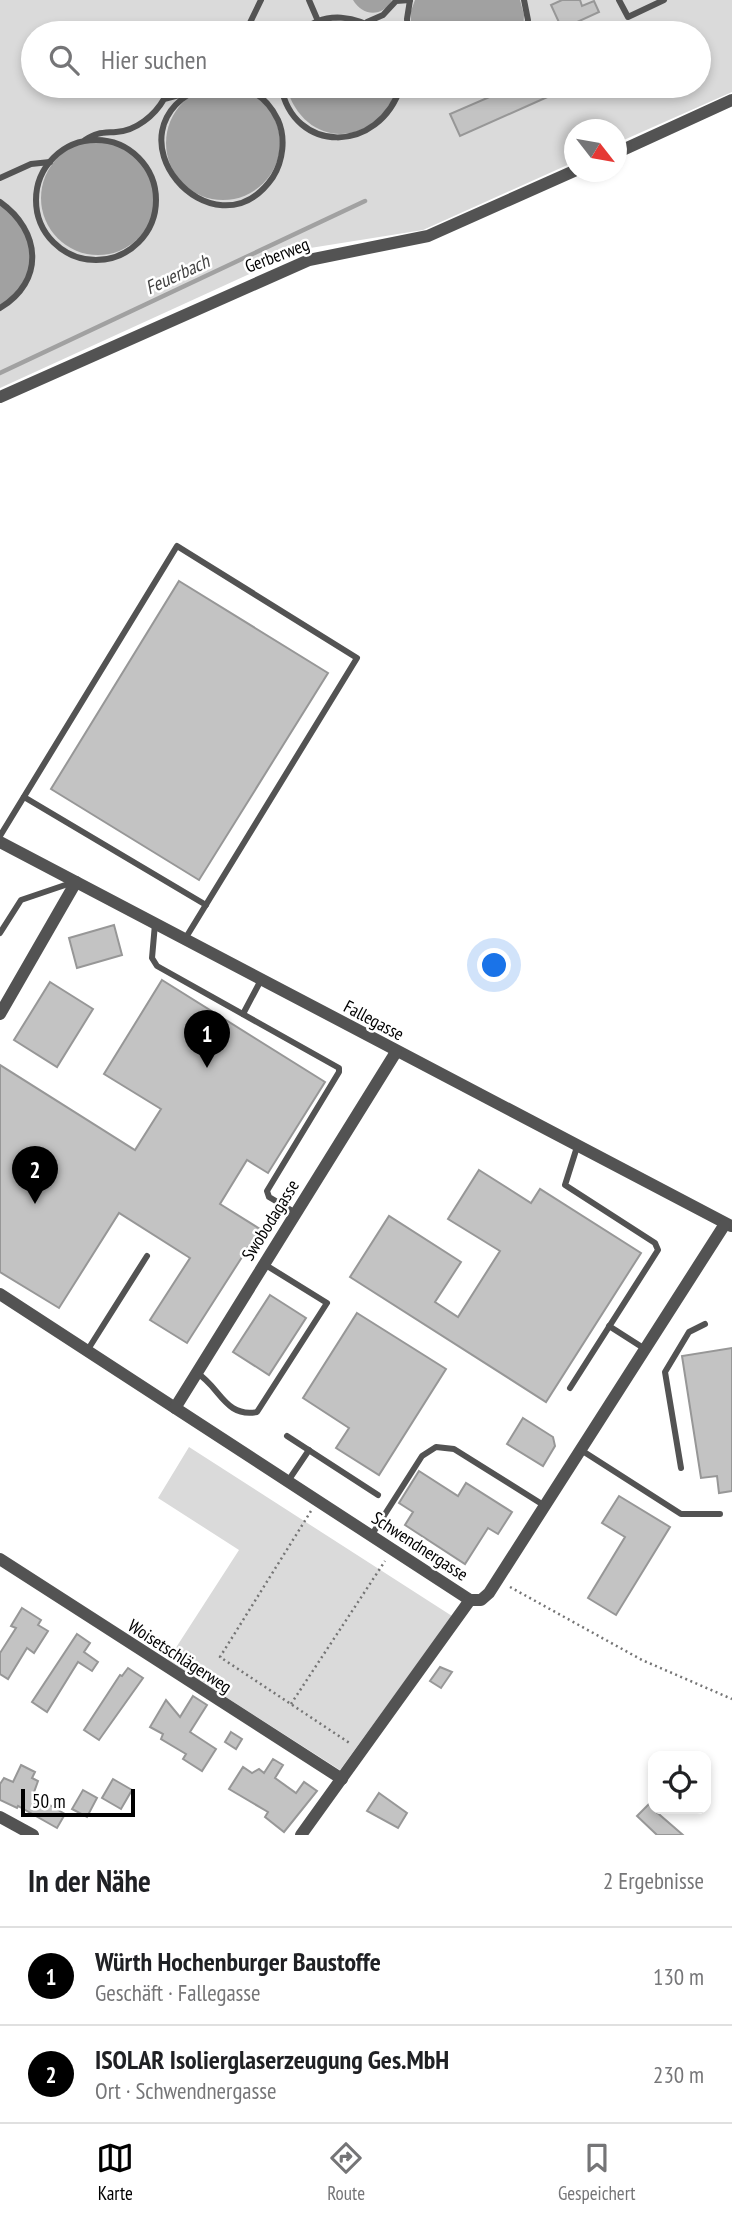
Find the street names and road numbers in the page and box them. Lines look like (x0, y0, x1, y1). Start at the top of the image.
street label: Gerberweg (242, 232, 312, 278)
street label: Fallegasse (340, 995, 408, 1045)
street label: Swobodagasse (236, 1175, 304, 1265)
street label: Schwendnergasse (367, 1506, 473, 1586)
street label: Woisetschlägerweg (124, 1614, 236, 1698)

